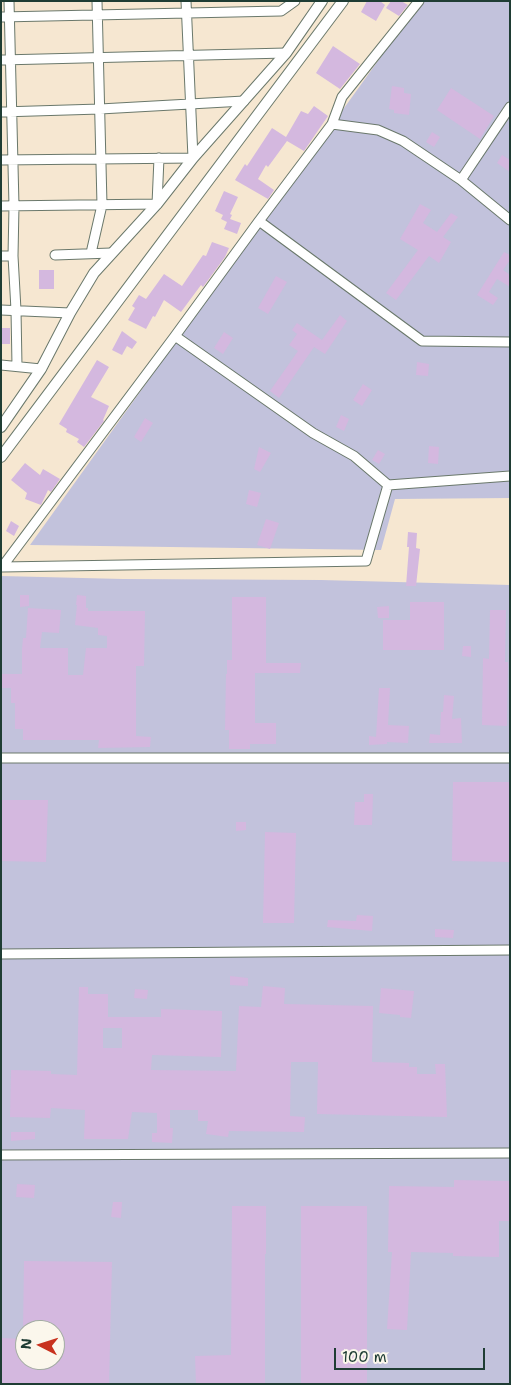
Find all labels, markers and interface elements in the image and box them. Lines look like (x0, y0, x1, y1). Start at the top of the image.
north arrow (15, 1320, 65, 1370)
text: N (17, 1337, 36, 1350)
scale bar (336, 1338, 487, 1370)
text: 100 m (342, 1347, 387, 1367)

